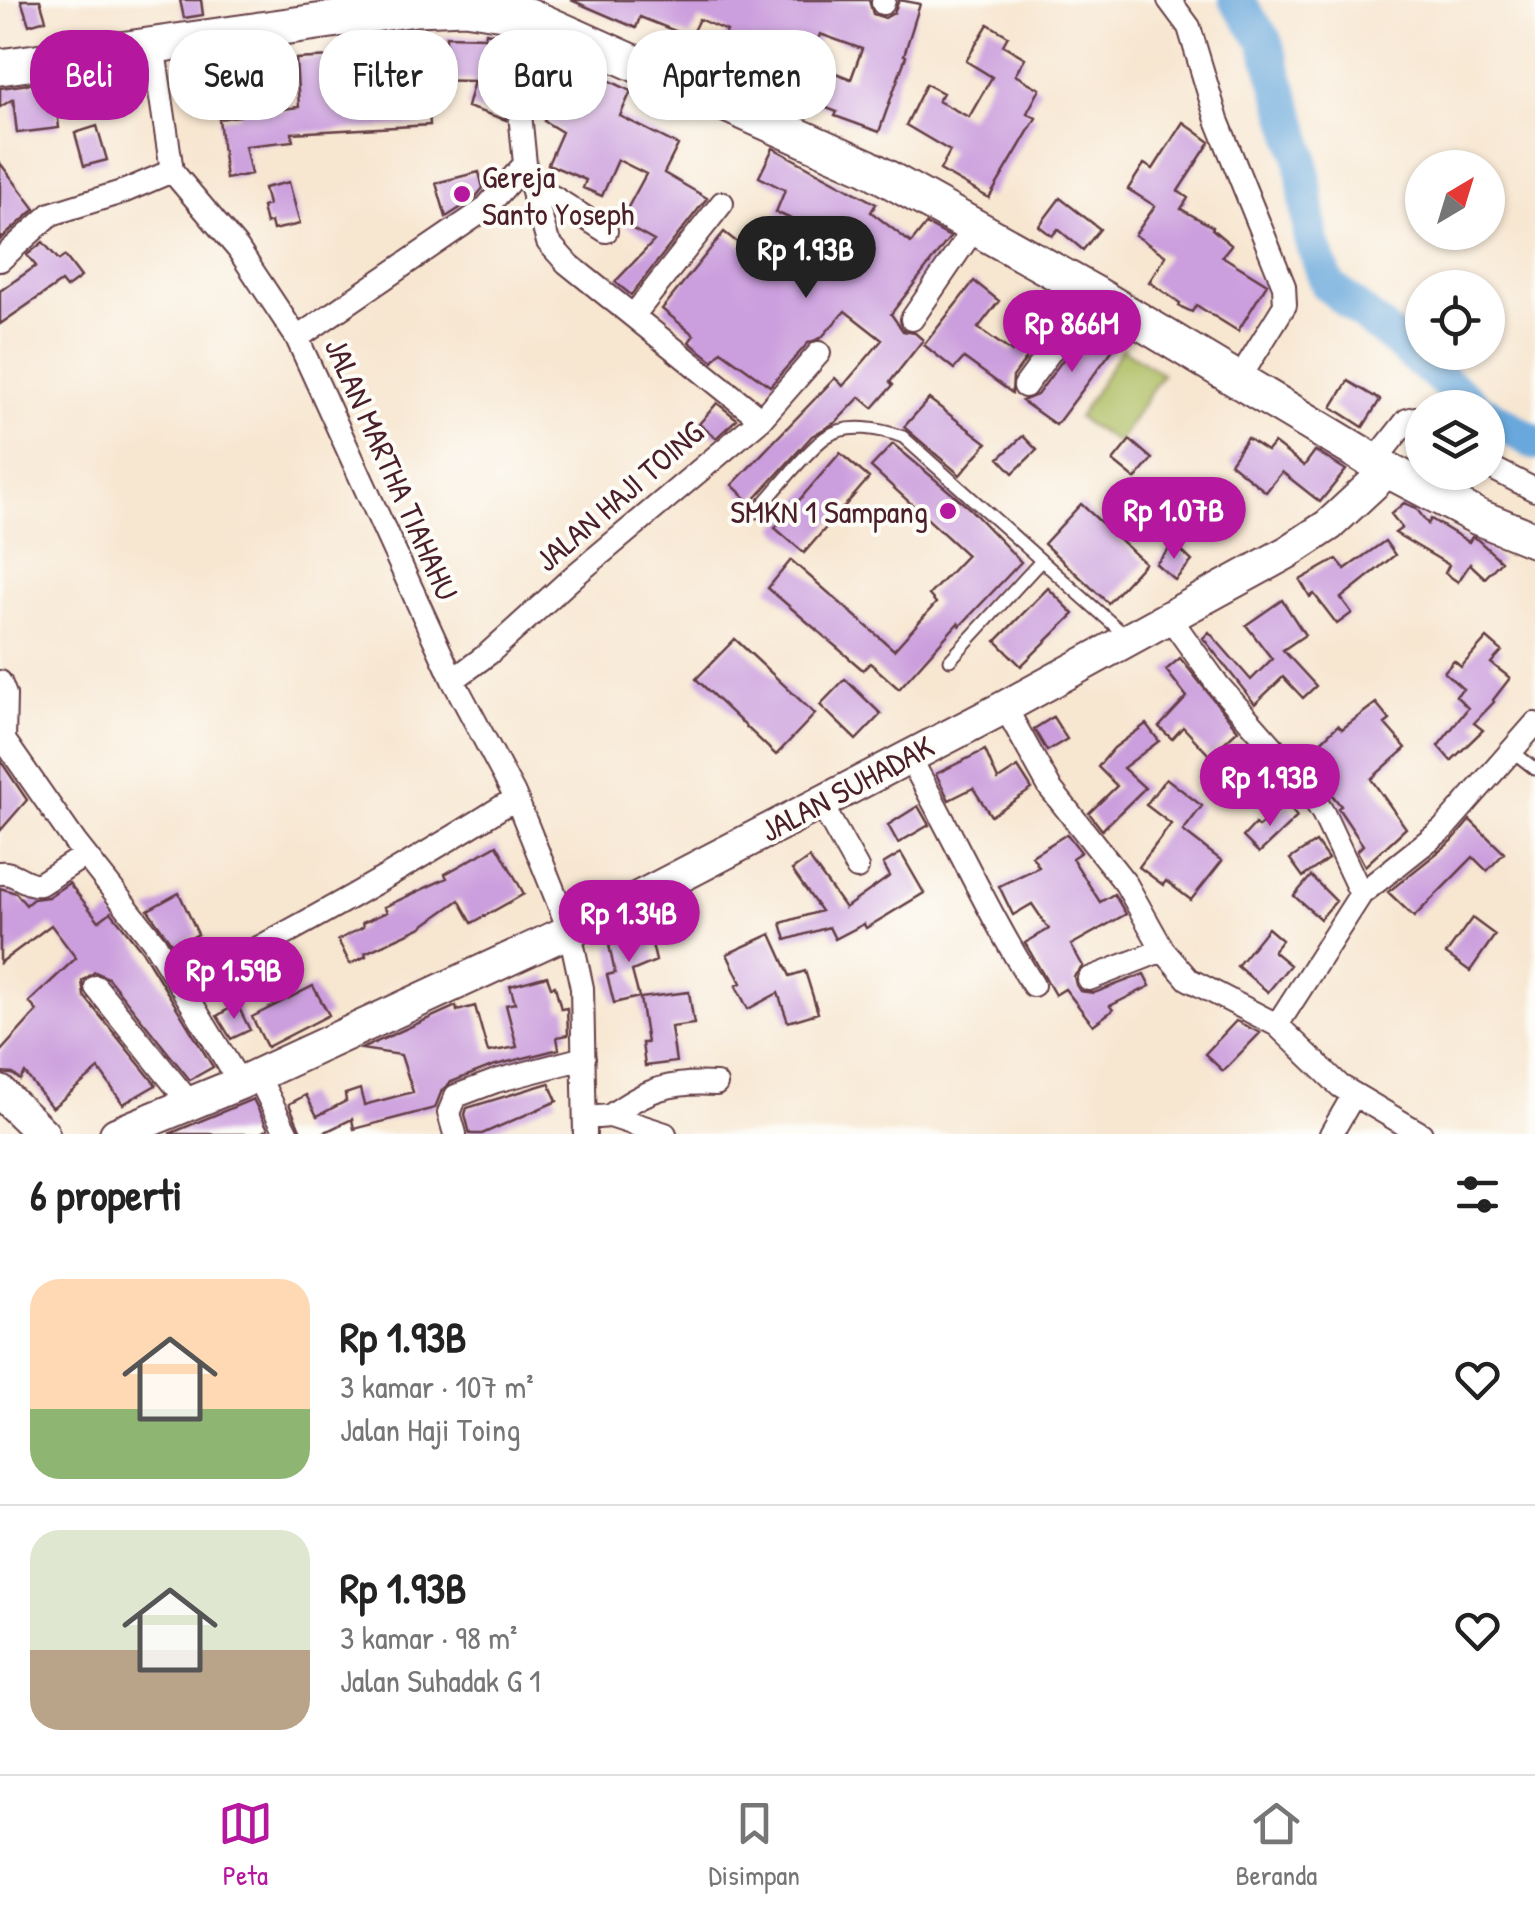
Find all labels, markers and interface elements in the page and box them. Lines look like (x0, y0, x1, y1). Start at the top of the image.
chip: Beli (30, 30, 149, 120)
chip: Sewa (169, 30, 299, 120)
chip: Filter (319, 30, 458, 120)
chip: Baru (478, 30, 607, 120)
chip: Apartemen (627, 30, 836, 120)
north arrow (1405, 150, 1505, 250)
map controls (1405, 150, 1505, 490)
place label: Gereja Santo Yoseph (482, 155, 634, 235)
marker: Gereja Santo Yoseph (451, 183, 473, 205)
pin: Rp 1.93B (703, 216, 909, 301)
text: Rp 1.93B (758, 227, 854, 270)
button: locate (1405, 270, 1505, 370)
pin: Rp 866M (980, 290, 1164, 375)
text: Rp 866M (1025, 301, 1119, 344)
street label: JALAN MARTHA TIAHAHU (315, 331, 469, 607)
button: layers (1405, 390, 1505, 490)
street label: JALAN HAJI TOING (526, 411, 713, 581)
pin: Rp 1.07B (1071, 477, 1277, 562)
text: Rp 1.07B (1124, 488, 1224, 531)
place label: SMKN 1 Sampang (730, 490, 928, 533)
marker: SMKN 1 Sampang (937, 500, 959, 522)
street label: JALAN SUHADAK (753, 724, 941, 852)
pin: Rp 1.93B (1167, 744, 1373, 829)
text: Rp 1.93B (1222, 755, 1318, 798)
pin: Rp 1.34B (526, 880, 732, 965)
text: Rp 1.34B (581, 891, 677, 934)
pin: Rp 1.59B (131, 937, 337, 1022)
text: Rp 1.59B (186, 948, 282, 991)
text: 6 properti (30, 1166, 182, 1223)
icon: filters (1450, 1167, 1505, 1222)
text: Rp 1.93B (340, 1308, 466, 1365)
icon: home (110, 1319, 230, 1439)
icon: heart (1450, 1352, 1505, 1407)
text: 3 kamar · 107 m² (340, 1365, 534, 1408)
text: Jalan Haji Toing (340, 1408, 521, 1451)
text: Rp 1.93B (340, 1559, 466, 1616)
icon: home (110, 1570, 230, 1690)
icon: heart (1450, 1603, 1505, 1658)
text: 3 kamar · 98 m² (340, 1616, 517, 1659)
text: Jalan Suhadak G 1 (340, 1659, 541, 1702)
tab: Peta (218, 1796, 273, 1894)
tab: Disimpan (709, 1796, 800, 1894)
tab: Beranda (1236, 1796, 1317, 1894)

